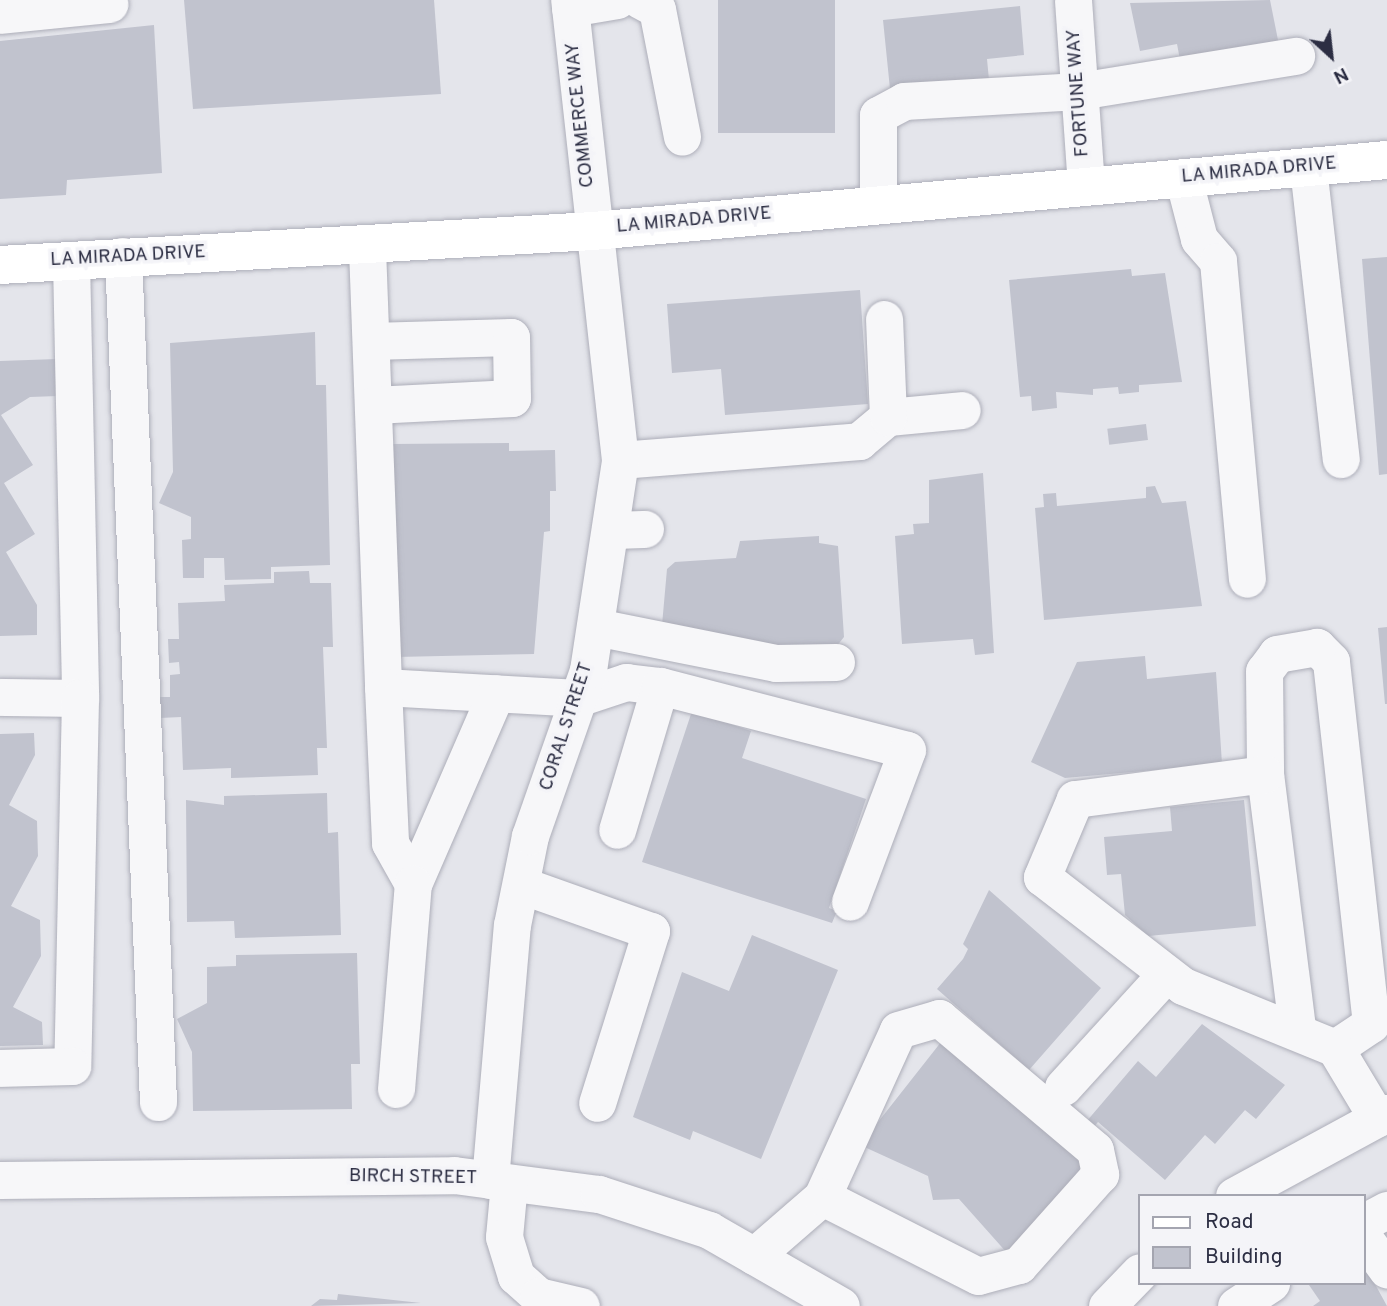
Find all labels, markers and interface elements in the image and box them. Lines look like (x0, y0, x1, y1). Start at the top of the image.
north arrow (1296, 21, 1366, 91)
street label: FORTUNE WAY (1063, 28, 1095, 158)
street label: COMMERCE WAY (562, 41, 600, 189)
text: N (1329, 61, 1352, 89)
street label: LA MIRADA DRIVE (1180, 153, 1338, 189)
street label: LA MIRADA DRIVE (615, 203, 773, 239)
street label: LA MIRADA DRIVE (49, 242, 207, 272)
street label: CORAL STREET (535, 660, 599, 794)
street label: BIRCH STREET (349, 1165, 477, 1191)
legend (1138, 1194, 1366, 1285)
text: Road (1205, 1209, 1254, 1236)
text: Building (1205, 1244, 1283, 1271)

